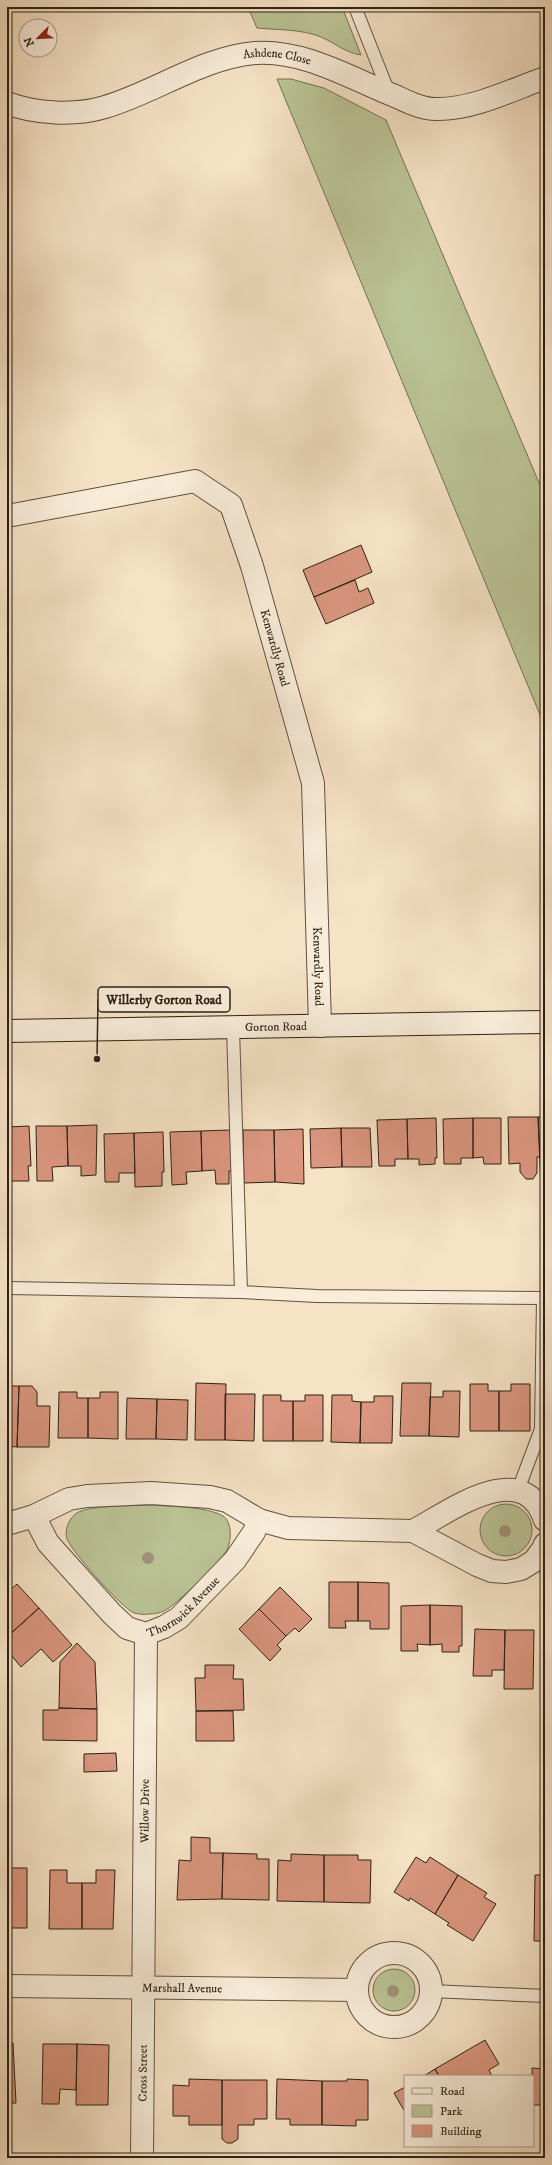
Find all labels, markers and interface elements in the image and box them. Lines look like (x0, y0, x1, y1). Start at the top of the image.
north arrow (18, 18, 58, 58)
text: N (22, 35, 38, 49)
street label: Ashdene Close (242, 46, 313, 69)
street label: Kenwardly Road (257, 608, 292, 688)
street label: Kenwardly Road (309, 927, 326, 1006)
callout: Willerby Gorton Road (98, 987, 230, 1012)
text: Willerby Gorton Road (105, 992, 222, 1009)
street label: Gorton Road (245, 1019, 307, 1035)
street label: Thornwick Avenue (144, 1573, 223, 1641)
street label: Willow Drive (137, 1779, 153, 1844)
street label: Marshall Avenue (142, 1981, 222, 1996)
street label: Cross Street (135, 2044, 151, 2102)
legend (404, 2075, 534, 2147)
text: Road (440, 2084, 465, 2099)
text: Park (440, 2104, 462, 2119)
text: Building (440, 2124, 481, 2139)

